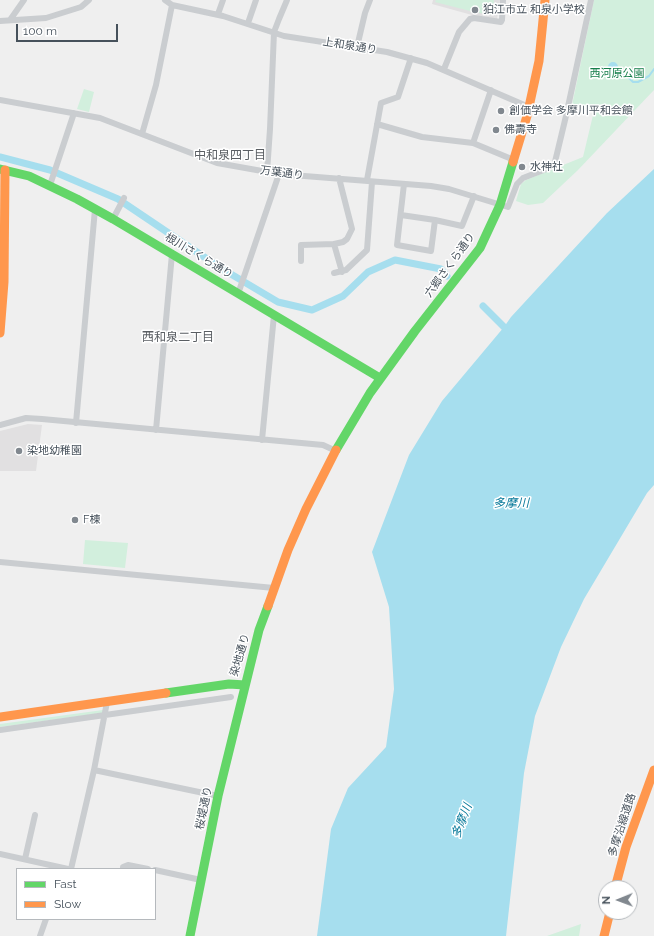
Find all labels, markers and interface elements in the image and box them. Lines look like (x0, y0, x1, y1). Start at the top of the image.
place label: 狛江市立 和泉小学校 (483, 3, 585, 17)
marker: 狛江市立 和泉小学校 (470, 5, 480, 15)
scale bar (18, 16, 120, 42)
text: 100 m (23, 24, 57, 38)
street label: 上和泉通り (322, 35, 378, 57)
park label: 西河原公園 (590, 67, 644, 81)
place label: 創価学会 多摩川平和会館 (509, 104, 633, 118)
marker: 創価学会 多摩川平和会館 (496, 106, 506, 116)
place label: 佛壽寺 (504, 123, 537, 137)
marker: 佛壽寺 (491, 125, 501, 135)
district label: 中和泉四丁目 (194, 148, 266, 162)
place label: 水神社 (530, 160, 563, 174)
marker: 水神社 (517, 162, 527, 172)
street label: 万葉通り (259, 164, 305, 182)
street label: 六郷さくら通り (422, 230, 478, 300)
street label: 根川さくら通り (163, 231, 235, 281)
district label: 西和泉二丁目 (142, 330, 214, 344)
place label: 染地幼稚園 (27, 444, 82, 458)
marker: 染地幼稚園 (14, 446, 24, 456)
water label: 多摩川 (493, 496, 529, 510)
place label: F棟 (83, 513, 100, 527)
marker: F棟 (70, 515, 80, 525)
street label: 染地通り (228, 632, 252, 678)
street label: 桜堤通り (193, 785, 215, 831)
street label: 多摩沿線道路 (606, 792, 638, 858)
water label: 多摩川 (449, 802, 475, 840)
legend (16, 868, 156, 920)
text: Fast (54, 877, 77, 891)
north arrow (598, 880, 638, 920)
text: N (600, 896, 613, 905)
text: Slow (54, 897, 81, 911)

